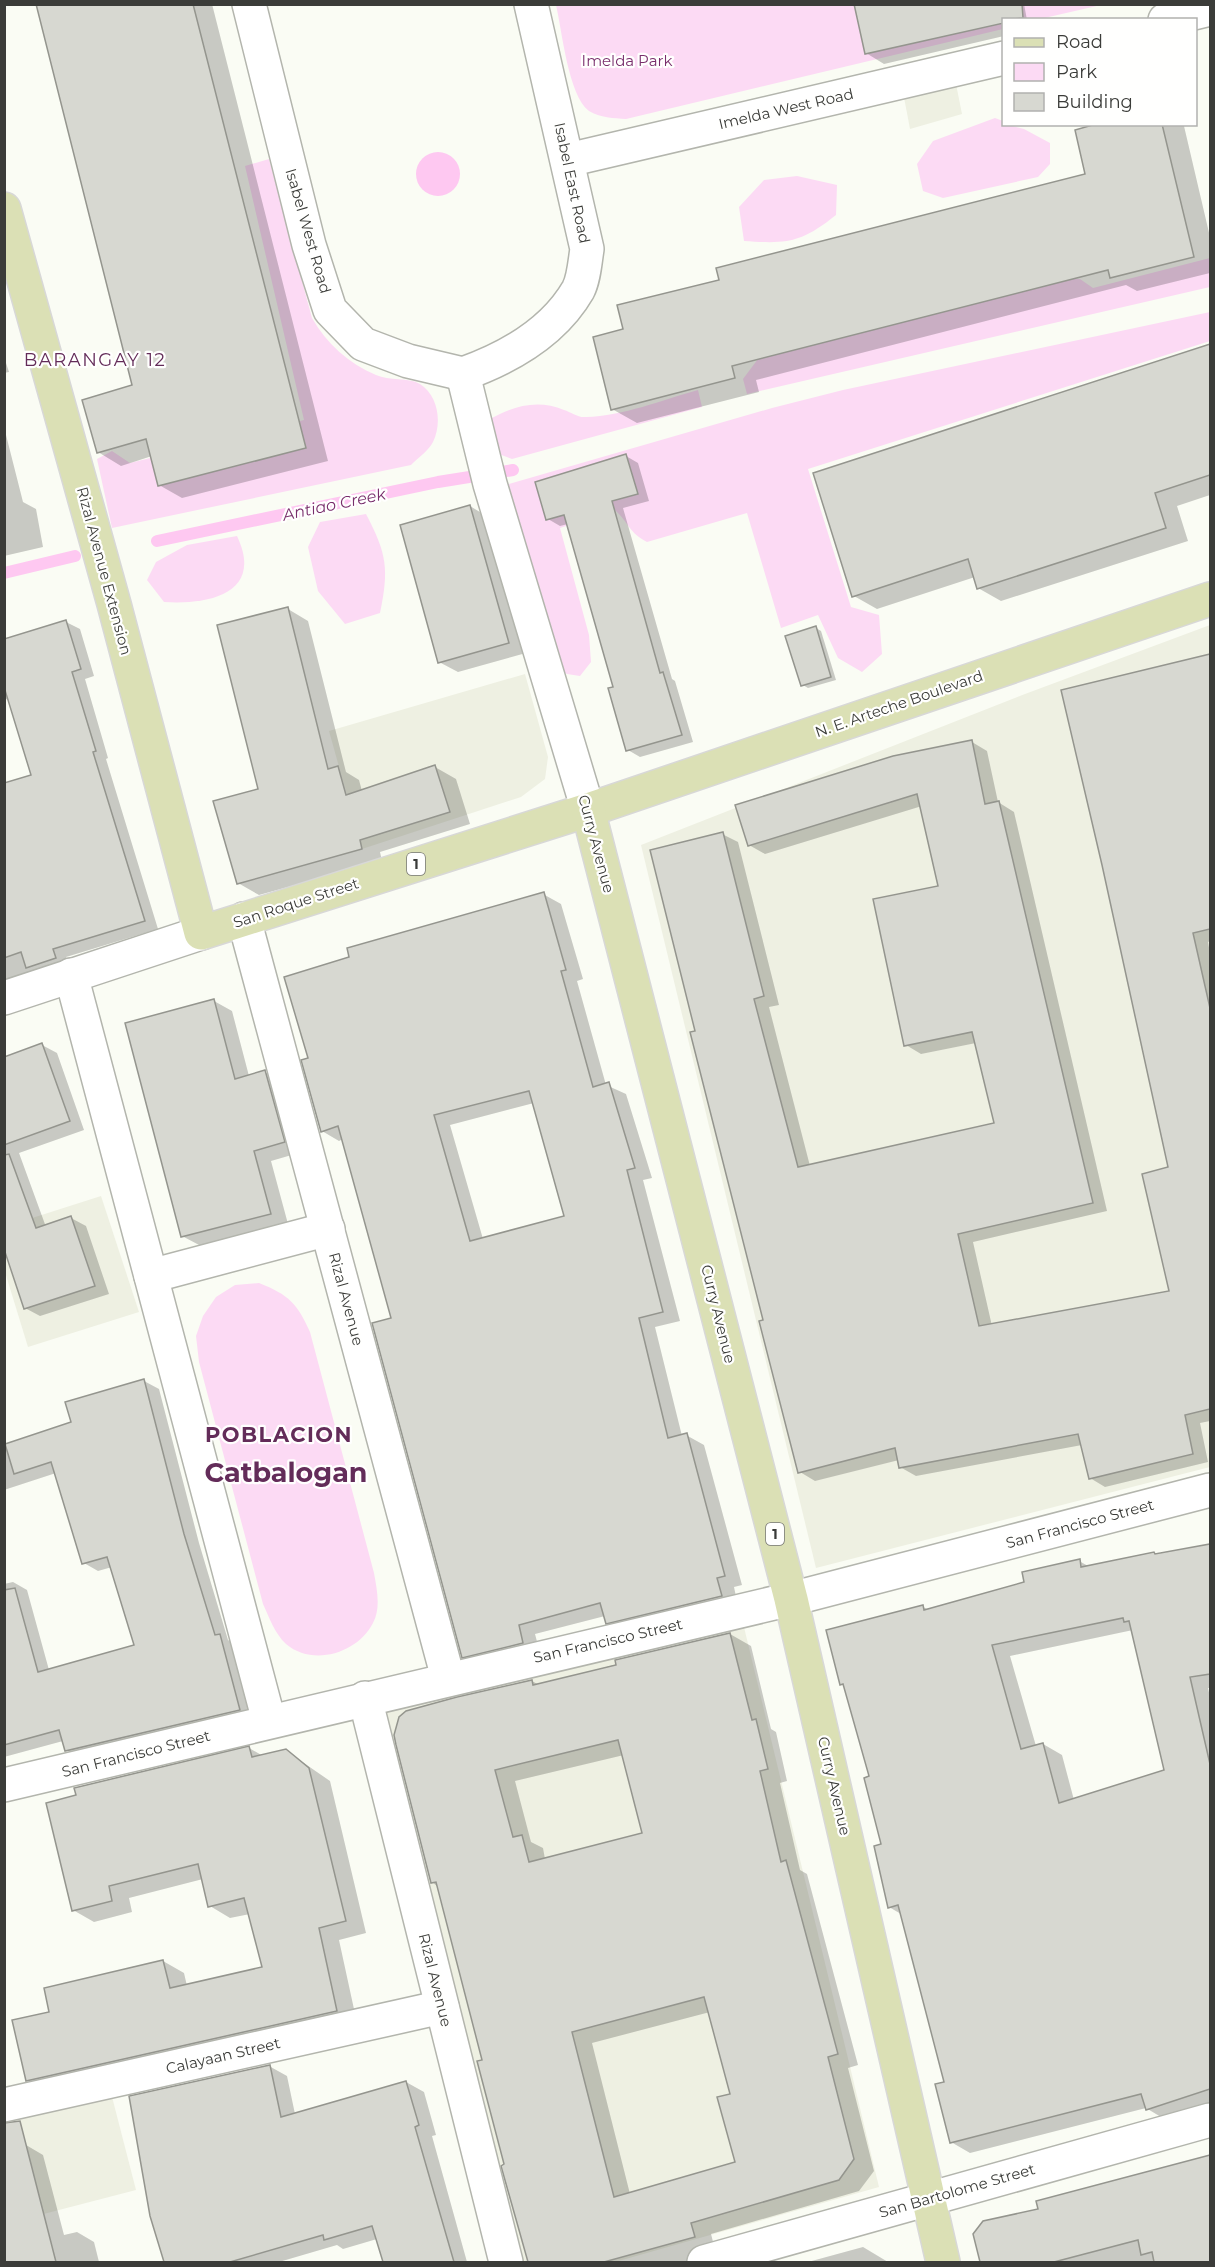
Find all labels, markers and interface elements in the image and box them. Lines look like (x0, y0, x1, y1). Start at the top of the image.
legend (1002, 18, 1197, 126)
text: Road (1056, 31, 1103, 53)
park label: Imelda Park (582, 51, 672, 70)
text: Park (1056, 61, 1097, 83)
street label: Imelda West Road (717, 84, 855, 133)
text: Building (1056, 91, 1133, 113)
street label: Isabel East Road (550, 121, 595, 245)
street label: Isabel West Road (282, 166, 335, 296)
district label: BARANGAY 12 (24, 349, 166, 371)
water label: Antiao Creek (280, 484, 389, 525)
street label: Rizal Avenue Extension (73, 485, 136, 657)
street label: N. E. Arteche Boulevard (812, 666, 985, 741)
street label: Curry Avenue (574, 793, 619, 895)
road number: 1 (407, 853, 425, 875)
street label: San Roque Street (231, 873, 361, 932)
street label: Rizal Avenue (325, 1250, 368, 1348)
street label: Curry Avenue (697, 1263, 740, 1365)
district label: POBLACION (205, 1422, 353, 1447)
district label: Catbalogan (205, 1456, 367, 1489)
street label: San Francisco Street (1004, 1495, 1156, 1552)
road number: 1 (766, 1523, 784, 1545)
street label: San Francisco Street (531, 1614, 684, 1667)
street label: San Francisco Street (60, 1726, 212, 1781)
street label: Curry Avenue (814, 1735, 855, 1837)
street label: Rizal Avenue (415, 1931, 456, 2029)
street label: Calayaan Street (164, 2033, 282, 2078)
street label: San Bartolome Street (877, 2159, 1037, 2222)

